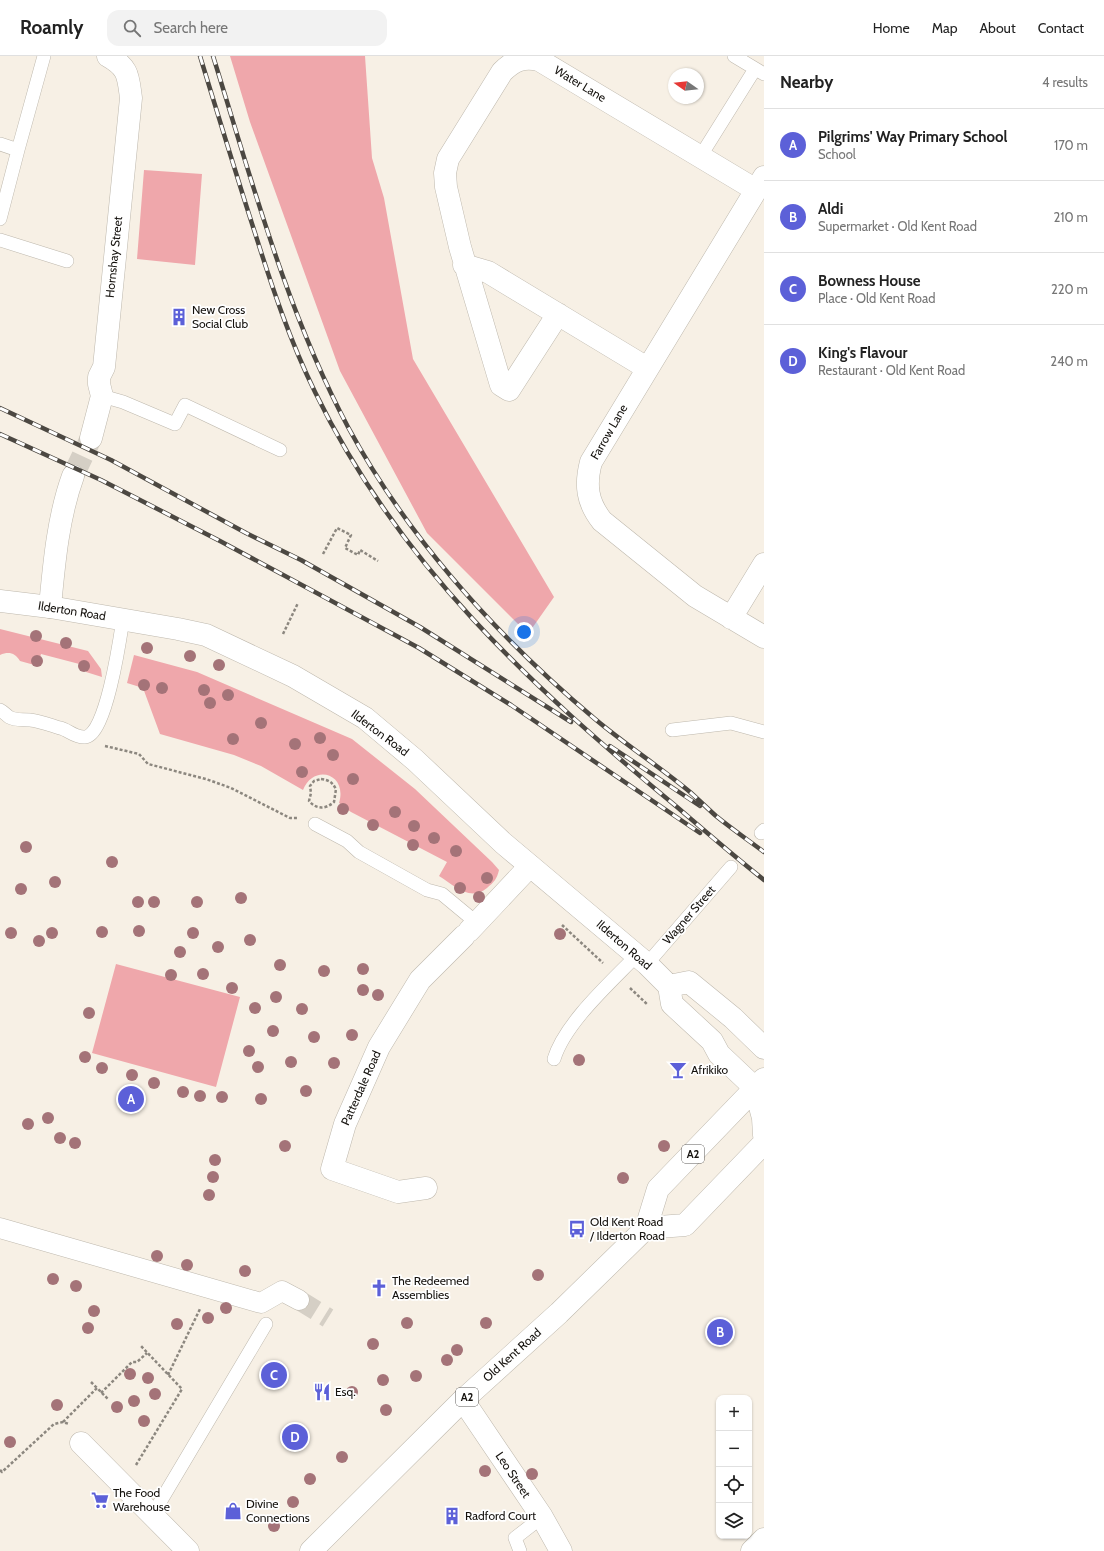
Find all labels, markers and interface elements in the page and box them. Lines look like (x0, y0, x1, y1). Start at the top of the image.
search box (107, 10, 387, 46)
text: Roamly (20, 16, 83, 39)
icon: search (121, 17, 143, 39)
text: Search here (153, 19, 228, 37)
text: Home (873, 19, 910, 37)
text: Map (932, 19, 957, 37)
text: About (979, 19, 1016, 37)
text: Contact (1038, 19, 1084, 37)
street label: Water Lane (552, 62, 609, 105)
north arrow (668, 68, 704, 104)
text: Nearby (780, 72, 833, 92)
text: 4 results (1042, 74, 1088, 90)
text: Pilgrims' Way Primary School (818, 128, 1008, 146)
text: A (789, 137, 797, 153)
text: 170 m (1054, 137, 1088, 153)
text: School (818, 146, 856, 162)
text: Aldi (818, 200, 843, 218)
text: B (789, 209, 797, 225)
text: 210 m (1054, 209, 1088, 225)
street label: Hornshay Street (102, 215, 125, 299)
text: Supermarket · Old Kent Road (818, 218, 977, 234)
text: Bowness House (818, 272, 920, 290)
text: C (789, 281, 797, 297)
text: 220 m (1051, 281, 1088, 297)
text: Place · Old Kent Road (818, 290, 935, 306)
place label: New Cross Social Club (192, 302, 248, 331)
building icon: New Cross Social Club (169, 307, 189, 327)
text: King's Flavour (818, 344, 908, 362)
text: D (788, 353, 798, 369)
text: 240 m (1050, 353, 1088, 369)
text: Restaurant · Old Kent Road (818, 362, 965, 378)
street label: Farrow Lane (587, 401, 630, 462)
street label: Ilderton Road (37, 598, 107, 623)
your location (514, 622, 534, 642)
street label: Ilderton Road (348, 706, 412, 759)
street label: Wagner Street (659, 882, 718, 947)
street label: Ilderton Road (594, 917, 655, 973)
street label: Patterdale Road (337, 1048, 384, 1127)
bar icon: Afrikiko (668, 1060, 688, 1080)
place label: Afrikiko (691, 1062, 729, 1077)
pin: A (118, 1084, 144, 1114)
road number: A2 (682, 1145, 704, 1163)
place label: Old Kent Road / Ilderton Road (589, 1214, 665, 1243)
bus stop icon: Old Kent Road / Ilderton Road (567, 1219, 587, 1239)
place label: The Redeemed Assemblies (392, 1273, 469, 1302)
church icon: The Redeemed Assemblies (369, 1278, 389, 1298)
pin: B (707, 1317, 733, 1347)
street label: Old Kent Road (479, 1325, 544, 1385)
pin: C (261, 1360, 287, 1390)
restaurant icon: Esq. (312, 1382, 332, 1402)
place label: Esq. (335, 1384, 356, 1399)
road number: A2 (456, 1388, 478, 1406)
map controls (716, 1395, 752, 1539)
button: + (716, 1395, 752, 1431)
pin: D (282, 1422, 308, 1452)
button: − (716, 1431, 752, 1467)
street label: Leo Street (493, 1449, 534, 1501)
button: locate (716, 1467, 752, 1503)
place label: The Food Warehouse (113, 1485, 170, 1514)
supermarket icon: The Food Warehouse (90, 1490, 110, 1510)
place label: Divine Connections (246, 1496, 310, 1525)
shop icon: Divine Connections (223, 1501, 243, 1521)
button: layers (716, 1503, 752, 1539)
building icon: Radford Court (442, 1506, 462, 1526)
place label: Radford Court (465, 1508, 536, 1523)

